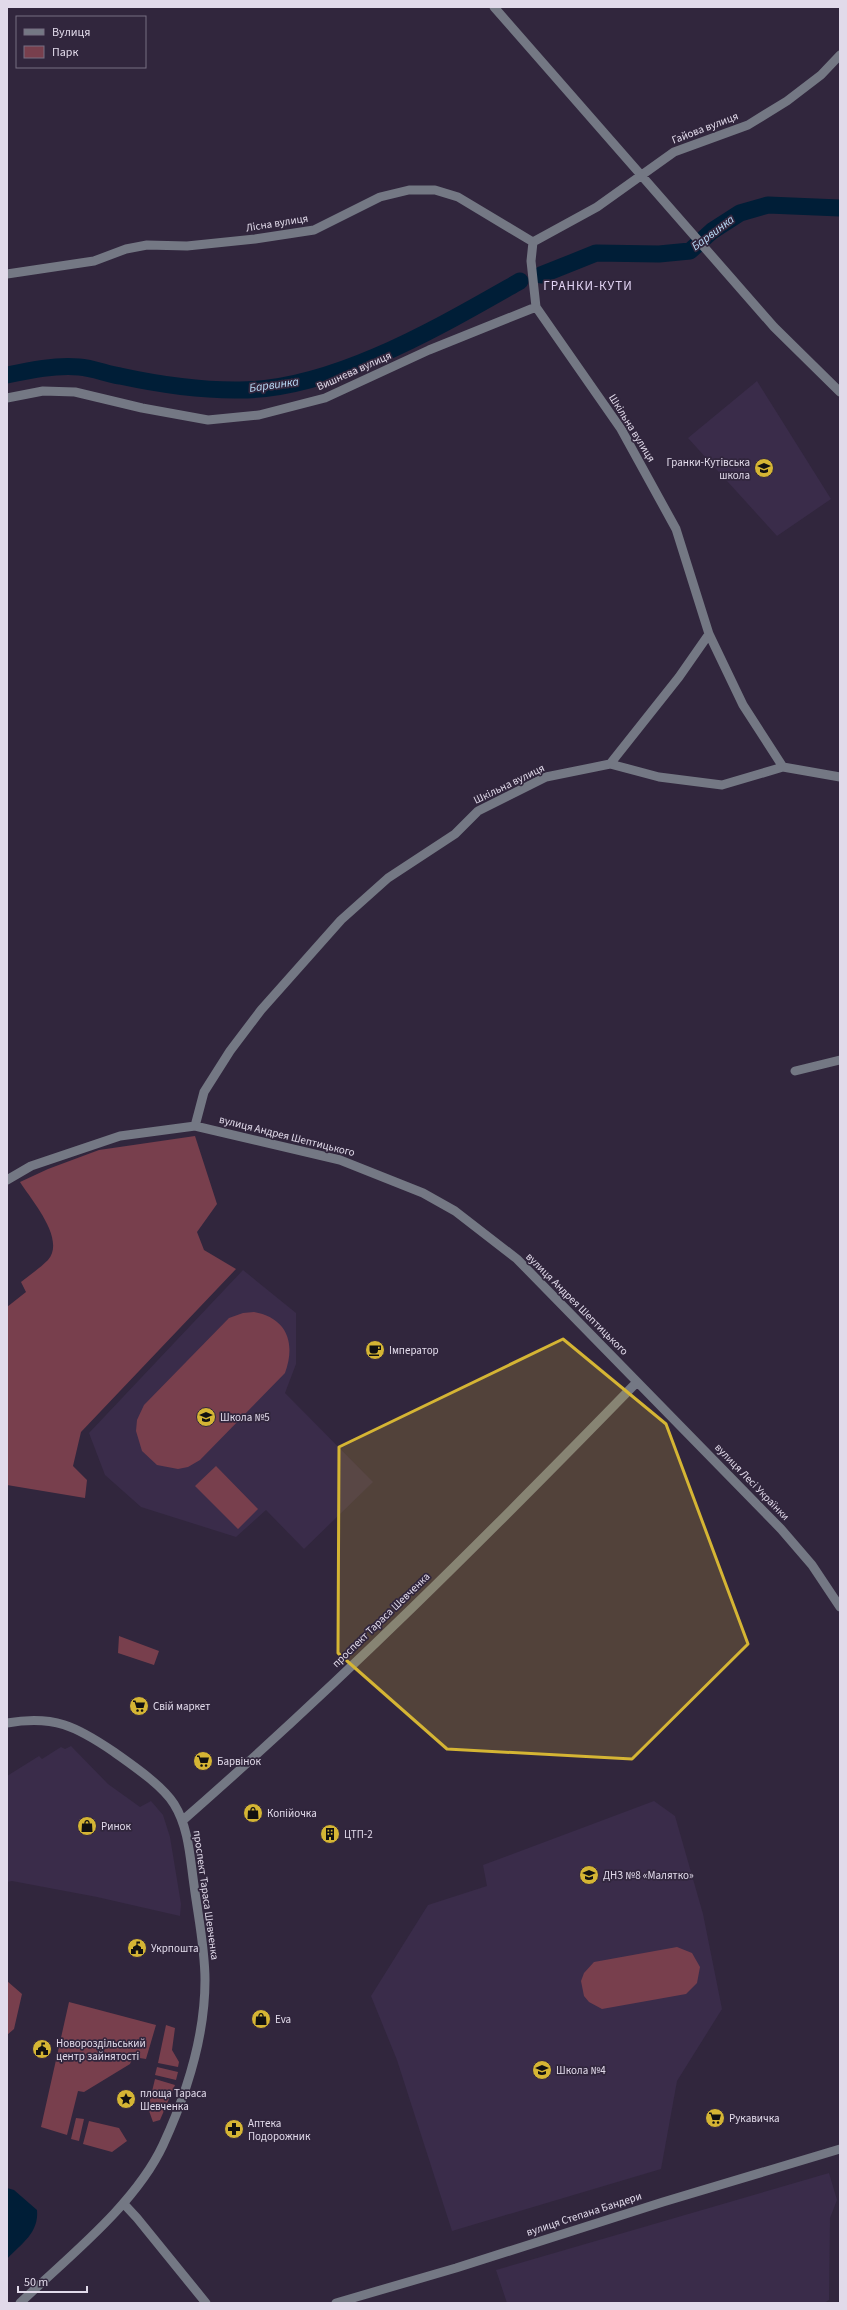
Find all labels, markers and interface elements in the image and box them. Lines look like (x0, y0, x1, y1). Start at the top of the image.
legend (16, 16, 146, 68)
text: Вулиця (52, 24, 90, 41)
text: Парк (52, 44, 78, 61)
street label: Гайова вулиця (670, 108, 740, 148)
street label: Лісна вулиця (245, 211, 309, 235)
water label: Барвинка (688, 211, 738, 255)
district label: ГРАНКИ-КУТИ (543, 277, 633, 295)
street label: Вишнева вулиця (314, 348, 394, 394)
water label: Барвинка (248, 373, 300, 397)
street label: Шкільна вулиця (605, 391, 659, 465)
place label: Гранки-Кутівська школа (666, 455, 750, 483)
school or university icon: Гранки-Кутівська школа (753, 457, 775, 479)
street label: Шкільна вулиця (471, 760, 547, 808)
street label: вулиця Андрея Шептицького (218, 1112, 356, 1160)
street label: вулиця Андрея Шептицького (522, 1249, 632, 1359)
cafe icon: Імператор (364, 1339, 386, 1361)
place label: Імператор (389, 1343, 439, 1358)
school or university icon: Школа №5 (195, 1406, 217, 1428)
place label: Школа №5 (220, 1410, 270, 1425)
street label: вулиця Лесі Українки (711, 1440, 793, 1524)
street label: проспект Тараса Шевченка (329, 1569, 433, 1671)
supermarket icon: Свiй маркет (128, 1695, 150, 1717)
place label: Свiй маркет (153, 1699, 210, 1714)
supermarket icon: Барвінок (192, 1750, 214, 1772)
place label: Барвінок (217, 1754, 261, 1769)
shop icon: Копійочка (242, 1802, 264, 1824)
place label: Копійочка (267, 1806, 317, 1821)
shop icon: Ринок (76, 1815, 98, 1837)
place label: Ринок (101, 1819, 132, 1834)
building icon: ЦТП-2 (319, 1823, 341, 1845)
place label: ЦТП-2 (344, 1827, 373, 1842)
street label: проспект Тараса Шевченка (189, 1829, 223, 1961)
school or university icon: ДНЗ №8 «Малятко» (578, 1864, 600, 1886)
place label: ДНЗ №8 «Малятко» (603, 1868, 694, 1883)
public building icon: Укрпошта (126, 1937, 148, 1959)
place label: Укрпошта (151, 1941, 199, 1956)
shop icon: Eva (250, 2008, 272, 2030)
place label: Eva (275, 2012, 291, 2027)
place label: Новороздільський центр зайнятості (56, 2036, 146, 2064)
public building icon: Новороздільський центр зайнятості (31, 2038, 53, 2060)
school or university icon: Школа №4 (531, 2059, 553, 2081)
place label: Школа №4 (556, 2063, 606, 2078)
place label: площа Тараса Шевченка (140, 2086, 207, 2114)
place icon: площа Тараса Шевченка (115, 2088, 137, 2110)
supermarket icon: Рукавичка (704, 2107, 726, 2129)
place label: Рукавичка (729, 2111, 780, 2126)
place label: Аптека Подорожник (248, 2116, 311, 2144)
pharmacy icon: Аптека Подорожник (223, 2118, 245, 2140)
street label: вулиця Степана Бандери (524, 2188, 644, 2240)
scale bar (18, 2268, 87, 2294)
text: 50 m (24, 2274, 48, 2291)

